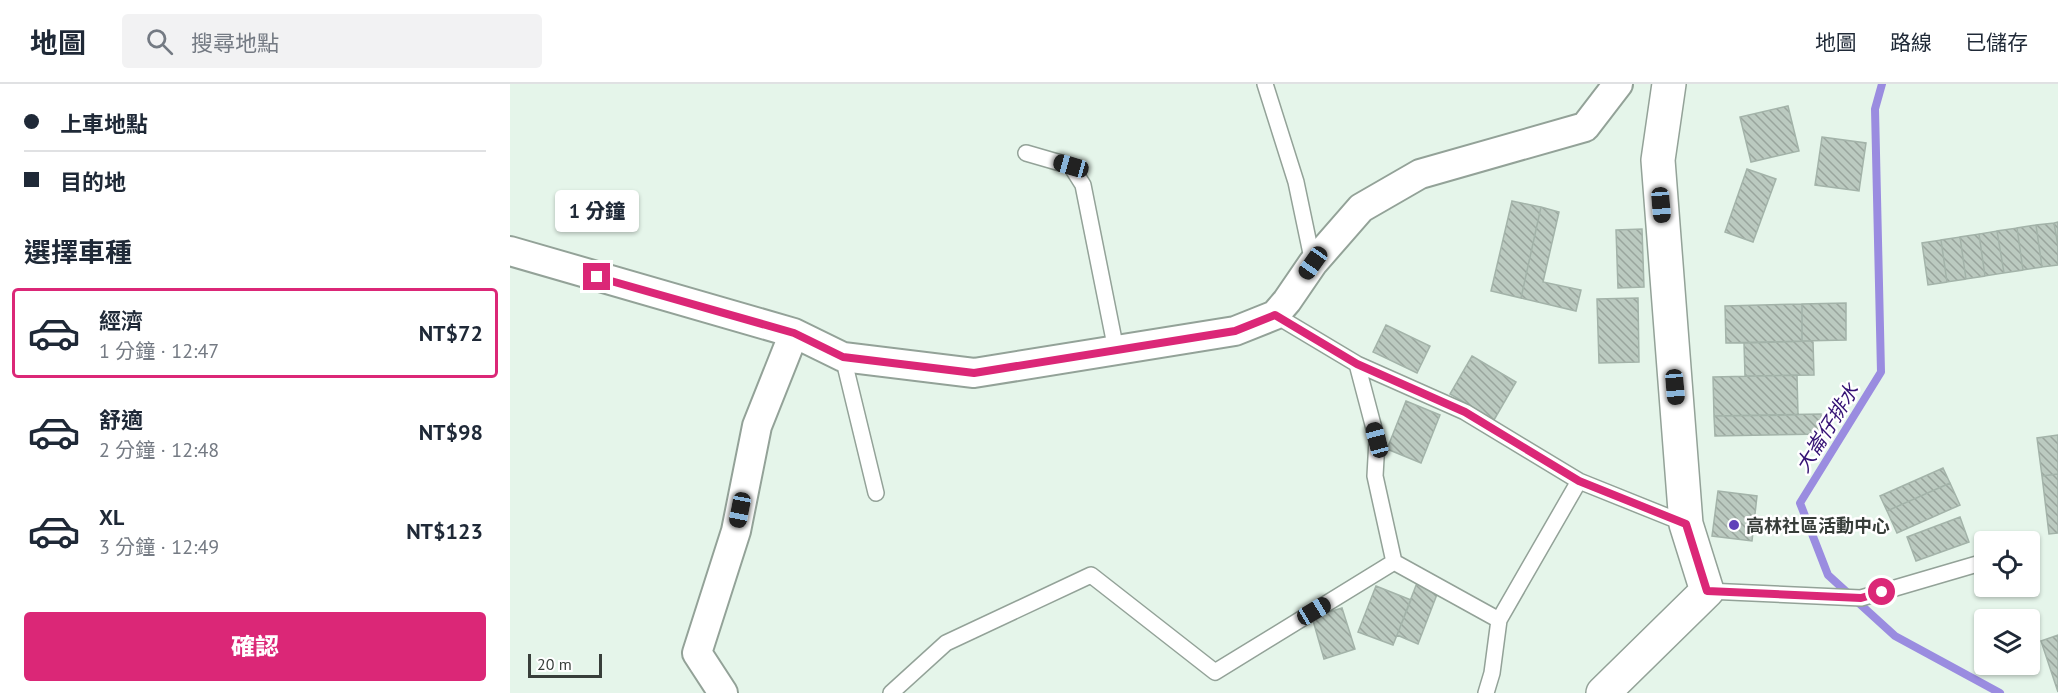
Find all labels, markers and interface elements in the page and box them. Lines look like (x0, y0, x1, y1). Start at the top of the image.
search box (122, 14, 542, 68)
text: 地圖 (30, 24, 86, 61)
icon: search (143, 25, 176, 58)
text: 搜尋地點 (191, 29, 279, 57)
text: 地圖 (1815, 29, 1857, 56)
text: 路線 (1890, 29, 1932, 56)
text: 已儲存 (1965, 29, 2028, 56)
text: 上車地點 (60, 110, 148, 138)
car (1051, 152, 1091, 180)
text: 目的地 (60, 168, 126, 196)
car (1650, 186, 1672, 224)
callout: 1 分鐘 (555, 190, 639, 232)
text: 1 分鐘 (569, 198, 625, 224)
text: 選擇車種 (24, 235, 132, 269)
car (1295, 243, 1331, 283)
route end (583, 263, 610, 290)
icon: car (27, 306, 81, 360)
text: 經濟 (99, 307, 143, 335)
text: NT$72 (419, 319, 483, 347)
text: 1 分鐘 · 12:47 (99, 338, 219, 364)
car (1664, 368, 1686, 406)
water label: 大崙仔排水 (1789, 378, 1865, 477)
icon: car (27, 405, 81, 459)
text: 舒適 (99, 406, 143, 434)
text: NT$98 (419, 418, 483, 446)
car (1364, 420, 1390, 460)
text: 2 分鐘 · 12:48 (99, 437, 219, 463)
car (728, 491, 752, 529)
text: XL (99, 503, 124, 531)
icon: car (27, 504, 81, 558)
place label: 高林社區活動中心 (1746, 514, 1890, 537)
text: NT$123 (406, 517, 483, 545)
marker: 高林社區活動中心 (1727, 518, 1741, 532)
map controls (1974, 531, 2040, 675)
button: locate (1974, 531, 2040, 597)
text: 3 分鐘 · 12:49 (99, 534, 219, 560)
route start (1868, 578, 1895, 605)
car (1294, 594, 1334, 628)
button: layers (1974, 609, 2040, 675)
button: 確認 (24, 612, 486, 681)
scale bar (528, 651, 602, 678)
text: 20 m (537, 654, 572, 674)

